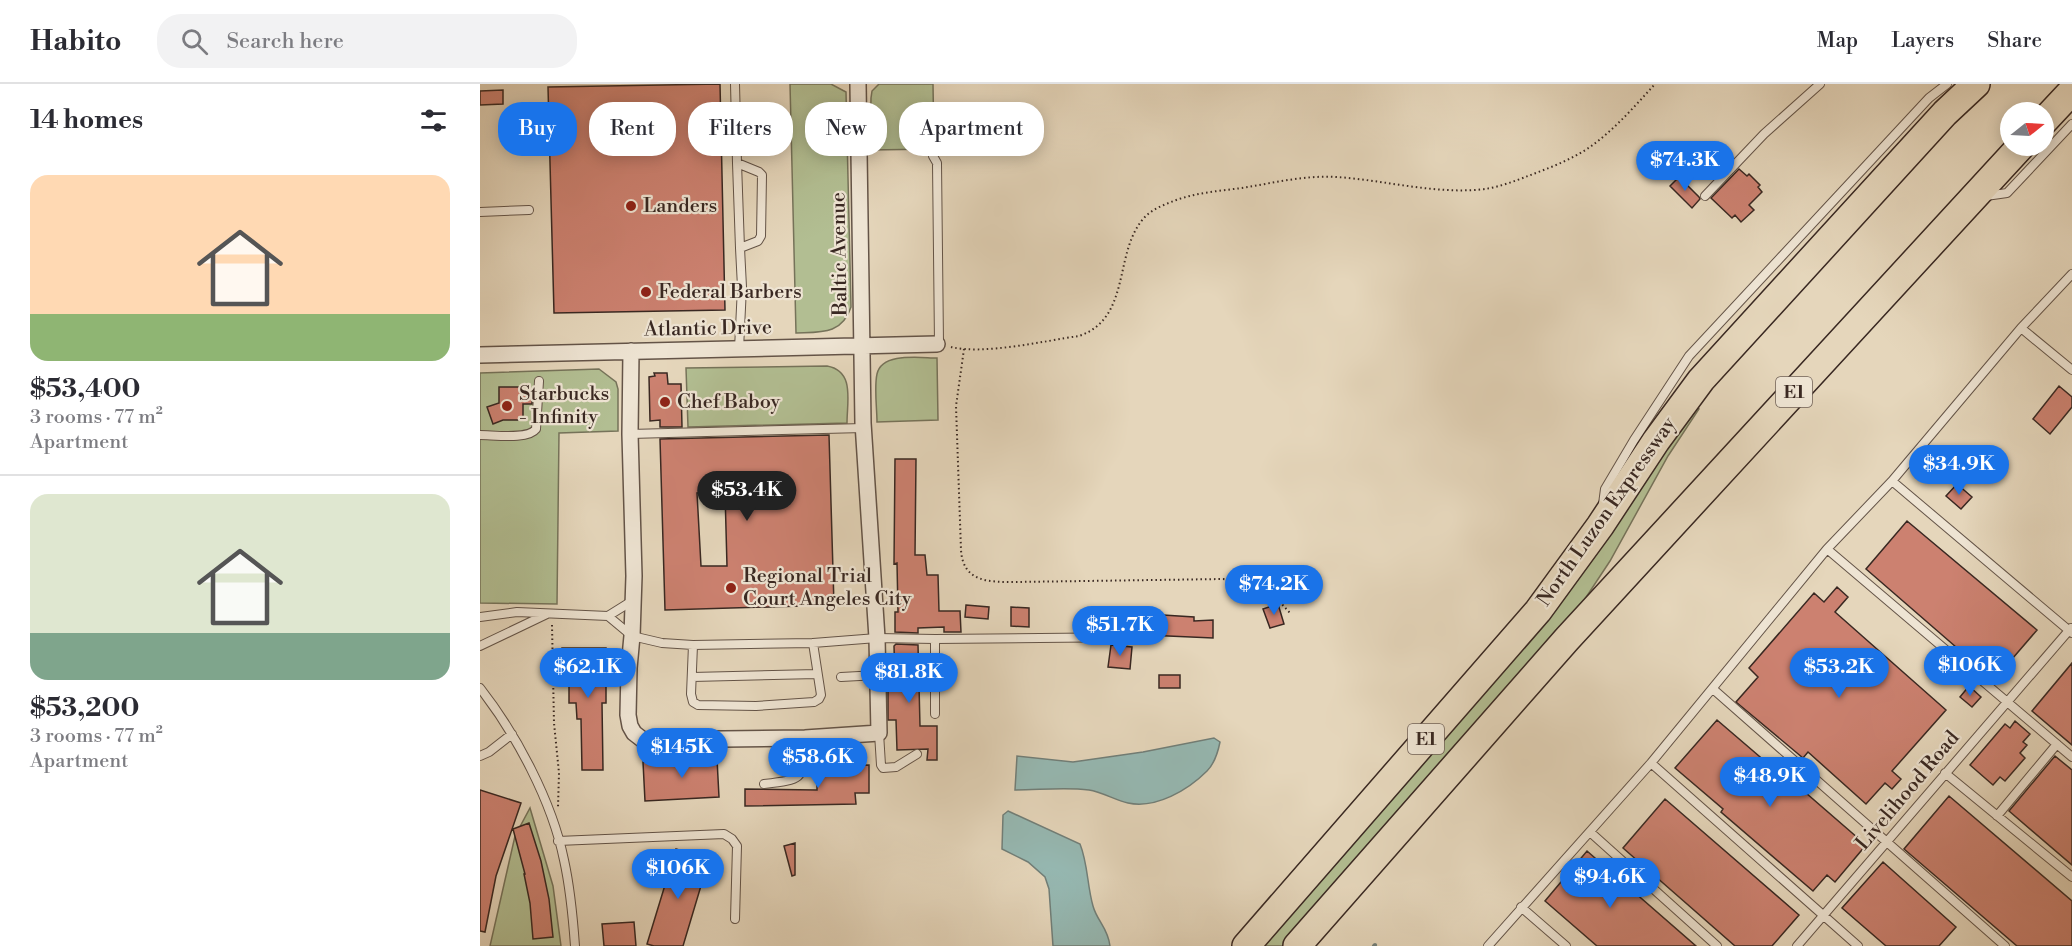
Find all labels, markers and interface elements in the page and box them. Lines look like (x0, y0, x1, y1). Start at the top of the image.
search box (157, 14, 577, 68)
text: Habito (30, 24, 121, 59)
icon: search (178, 25, 211, 58)
text: Search here (226, 28, 344, 55)
text: Map (1817, 28, 1858, 54)
text: Layers (1891, 28, 1954, 54)
text: Share (1987, 28, 2042, 54)
chip: Buy (498, 102, 577, 156)
chip: Rent (589, 102, 676, 156)
chip: Filters (688, 102, 793, 156)
chip: New (805, 102, 887, 156)
chip: Apartment (899, 102, 1044, 156)
north arrow (2000, 102, 2054, 156)
map controls (2000, 102, 2054, 156)
text: 14 homes (30, 104, 143, 136)
icon: filters (417, 104, 450, 137)
pin: $74.3K (1636, 141, 1734, 192)
text: $74.3K (1650, 148, 1720, 173)
street label: Baltic Avenue (826, 192, 854, 317)
place label: Landers (643, 194, 717, 219)
marker: Landers (624, 199, 638, 213)
icon: home (186, 214, 294, 322)
place label: Federal Barbers (658, 280, 802, 305)
marker: Federal Barbers (639, 285, 653, 299)
street label: Atlantic Drive (643, 315, 772, 343)
text: $53,400 (30, 373, 140, 405)
road number: E1 (1776, 377, 1812, 407)
place label: Starbucks - Infinity (519, 382, 609, 430)
place label: Chef Baboy (677, 390, 781, 415)
marker: Chef Baboy (658, 395, 672, 409)
marker: Starbucks - Infinity (500, 399, 514, 413)
text: 3 rooms · 77 m² (30, 405, 163, 430)
street label: North Luzon Expressway (1532, 412, 1682, 612)
text: Apartment (30, 430, 128, 455)
pin: $34.9K (1910, 445, 2008, 496)
text: $34.9K (1923, 452, 1995, 477)
pin: $53.4K (698, 471, 796, 522)
text: $53.4K (711, 478, 783, 503)
icon: home (186, 533, 294, 641)
place label: Regional Trial Court Angeles City (743, 564, 912, 612)
pin: $74.2K (1225, 565, 1323, 616)
text: $74.2K (1239, 572, 1309, 597)
marker: Regional Trial Court Angeles City (724, 581, 738, 595)
pin: $51.7K (1071, 606, 1169, 657)
text: $51.7K (1086, 613, 1154, 638)
pin: $106K (1928, 646, 2012, 697)
pin: $62.1K (539, 648, 637, 699)
pin: $53.2K (1790, 648, 1888, 699)
pin: $81.8K (860, 653, 958, 704)
text: $106K (1938, 653, 2002, 678)
text: $62.1K (554, 655, 622, 680)
text: $53.2K (1804, 655, 1874, 680)
text: $81.8K (875, 660, 943, 685)
text: $53,200 (30, 692, 139, 724)
text: 3 rooms · 77 m² (30, 724, 163, 749)
road number: E1 (1408, 724, 1444, 754)
street label: Livelihood Road (1851, 726, 1966, 856)
pin: $145K (640, 728, 724, 779)
text: $145K (651, 735, 713, 760)
pin: $58.6K (769, 738, 867, 789)
text: $58.6K (782, 745, 854, 770)
text: Apartment (30, 749, 128, 774)
pin: $48.9K (1721, 757, 1819, 808)
text: $48.9K (1734, 764, 1806, 789)
pin: $106K (636, 849, 720, 900)
text: $106K (646, 856, 710, 881)
pin: $94.6K (1561, 858, 1659, 909)
text: $94.6K (1574, 865, 1646, 890)

